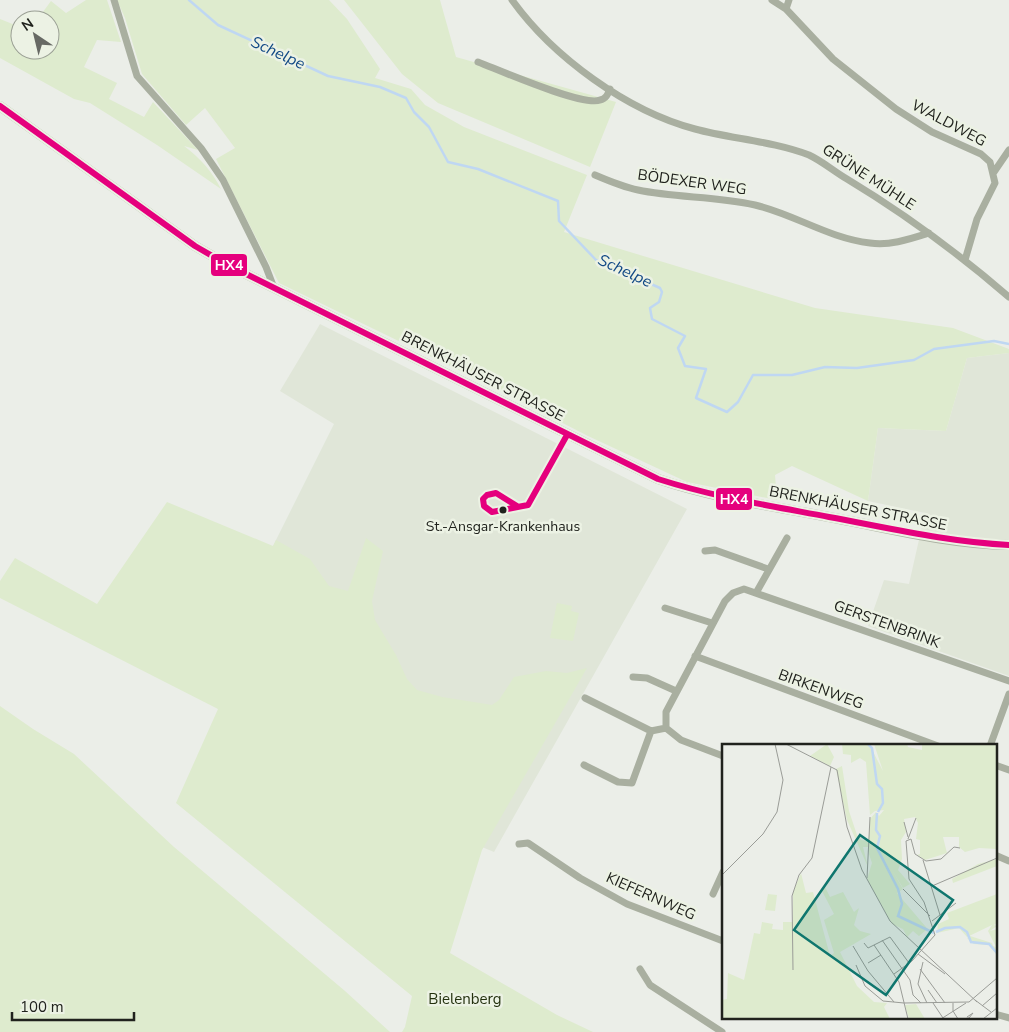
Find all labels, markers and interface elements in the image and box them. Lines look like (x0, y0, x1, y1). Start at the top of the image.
north arrow (10, 10, 60, 60)
text: N (18, 14, 38, 36)
water label: Schelpe (247, 31, 309, 75)
street label: WALDWEG (908, 95, 990, 151)
street label: GRÜNE MÜHLE (818, 139, 920, 215)
street label: BÖDEXER WEG (636, 164, 748, 200)
water label: Schelpe (594, 249, 656, 293)
line badge: HX4 (210, 253, 248, 277)
text: HX4 (215, 256, 244, 275)
street label: BRENKHÄUSER STRASSE (398, 326, 568, 426)
street label: BRENKHÄUSER STRASSE (768, 481, 948, 535)
line badge: HX4 (715, 487, 753, 511)
text: HX4 (720, 490, 749, 509)
marker: St.-Ansgar-Krankenhaus (498, 505, 508, 515)
place label: St.-Ansgar-Krankenhaus (426, 517, 580, 536)
street label: GERSTENBRINK (831, 595, 944, 653)
street label: BIRKENWEG (776, 664, 866, 714)
inset map (722, 744, 996, 1020)
street label: KIEFERNWEG (603, 867, 699, 925)
park label: Bielenberg (428, 989, 502, 1009)
scale bar (12, 990, 135, 1022)
text: 100 m (20, 997, 64, 1017)

